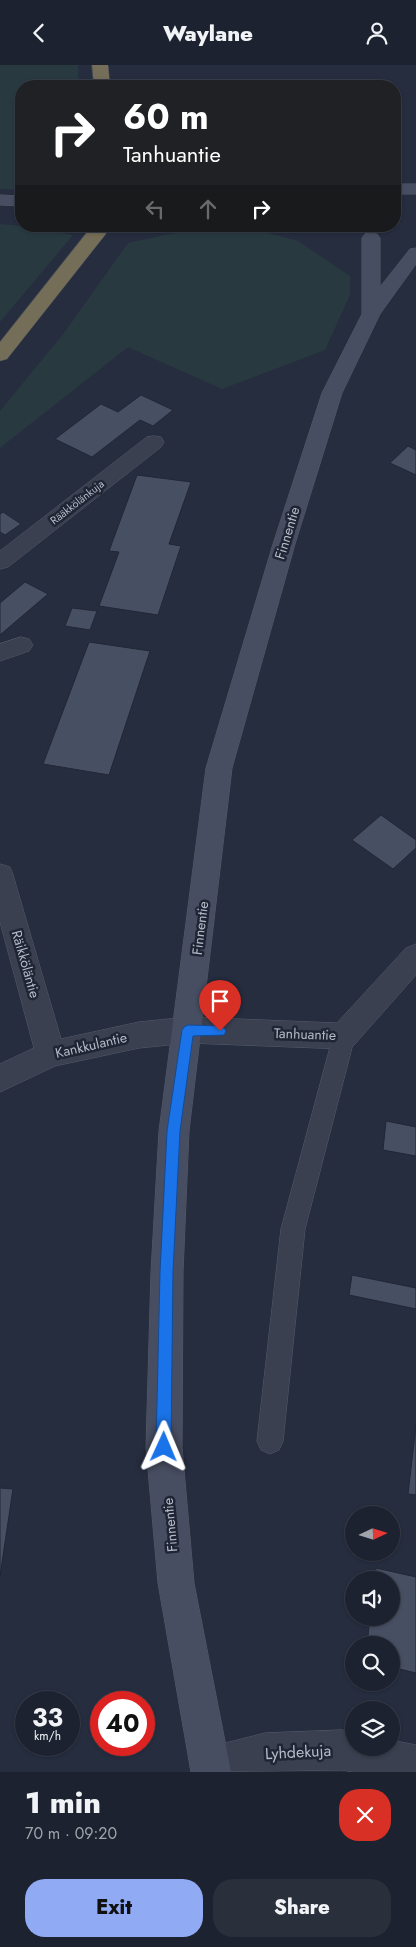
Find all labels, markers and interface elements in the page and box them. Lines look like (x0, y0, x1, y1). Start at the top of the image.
text: Waylane (163, 17, 253, 49)
icon: back (25, 19, 53, 47)
icon: person (363, 19, 391, 47)
text: 60 m (123, 92, 209, 142)
icon: right (40, 100, 105, 165)
text: Tanhuantie (123, 138, 221, 170)
icon: left (141, 195, 169, 223)
icon: ahead (194, 195, 222, 223)
icon: right (247, 195, 275, 223)
street label: Rääkkölänkuja (47, 476, 107, 528)
street label: Finnentie (270, 504, 304, 562)
street label: Finnentie (187, 900, 213, 956)
street label: Räikköläntie (7, 928, 45, 1000)
pin (199, 980, 241, 1031)
icon: arrive (206, 987, 234, 1015)
street label: Tanhuantie (274, 1023, 336, 1045)
street label: Kankkulantie (53, 1027, 129, 1063)
position arrow (137, 1420, 189, 1472)
street label: Finnentie (158, 1497, 182, 1553)
north arrow (345, 1506, 400, 1561)
map controls (345, 1506, 400, 1756)
button: sound (345, 1571, 400, 1626)
button: search (345, 1636, 400, 1691)
speed limit sign: 40 (90, 1691, 155, 1756)
text: 33 (32, 1699, 63, 1735)
button: layers (345, 1701, 400, 1756)
text: km/h (34, 1727, 61, 1745)
street label: Lyhdekuja (264, 1739, 332, 1765)
text: 1 min (25, 1781, 101, 1824)
button: close (339, 1789, 391, 1841)
text: 70 m · 09:20 (25, 1822, 117, 1845)
button: Exit (25, 1879, 203, 1937)
button: Share (213, 1879, 391, 1937)

